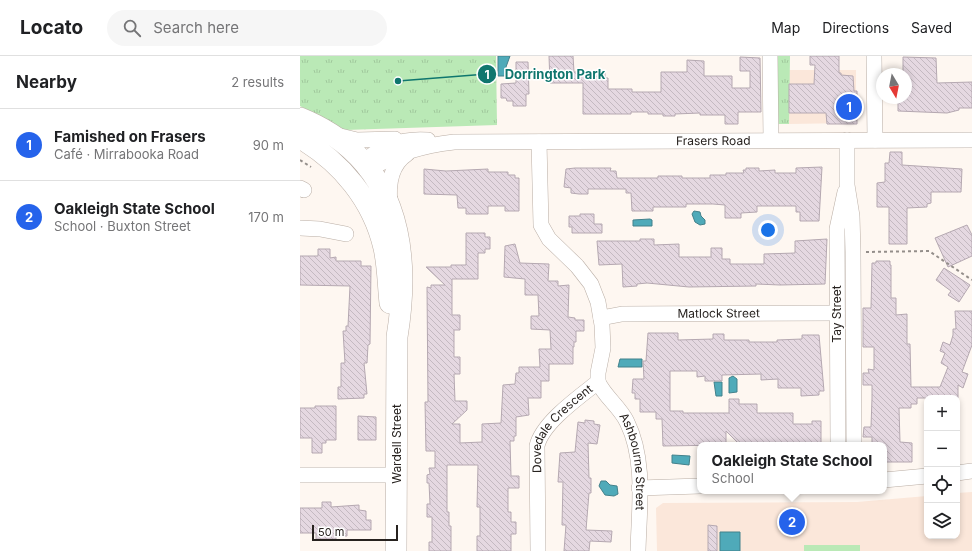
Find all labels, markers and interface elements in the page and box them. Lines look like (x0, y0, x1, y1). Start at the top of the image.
search box (107, 10, 387, 46)
text: Locato (20, 16, 83, 39)
icon: search (121, 17, 143, 39)
text: Search here (153, 18, 239, 37)
text: Map (771, 19, 800, 36)
text: Directions (822, 19, 889, 36)
text: Saved (911, 19, 952, 36)
callout: Dorrington Park (477, 62, 613, 87)
text: Dorrington Park (505, 66, 606, 82)
text: 1 (484, 67, 490, 82)
north arrow (876, 68, 912, 104)
text: Nearby (16, 72, 77, 92)
text: 2 results (231, 74, 284, 90)
pin: 1 (836, 92, 862, 122)
text: Famished on Frasers (54, 127, 206, 146)
street label: Frasers Road (676, 133, 751, 148)
text: 1 (26, 137, 32, 153)
text: 90 m (253, 137, 284, 153)
text: Café · Mirrabooka Road (54, 146, 199, 162)
text: Oakleigh State School (54, 199, 215, 218)
text: 2 (25, 209, 33, 225)
text: 170 m (248, 209, 284, 225)
text: School · Buxton Street (54, 218, 191, 234)
your location (758, 220, 778, 240)
street label: Tay Street (829, 285, 844, 343)
street label: Matlock Street (677, 305, 760, 321)
street label: Dovedale Crescent (529, 381, 595, 473)
map controls (924, 395, 960, 539)
button: + (924, 395, 960, 431)
street label: Wardell Street (389, 404, 404, 484)
street label: Ashbourne Street (616, 410, 648, 511)
button: − (924, 431, 960, 467)
popup (697, 442, 887, 494)
text: Oakleigh State School (712, 451, 872, 470)
button: locate (924, 467, 960, 503)
text: School (712, 470, 754, 486)
button: layers (924, 503, 960, 539)
pin: 2 (779, 507, 805, 537)
scale bar (312, 523, 398, 542)
text: 50 m (318, 525, 344, 539)

